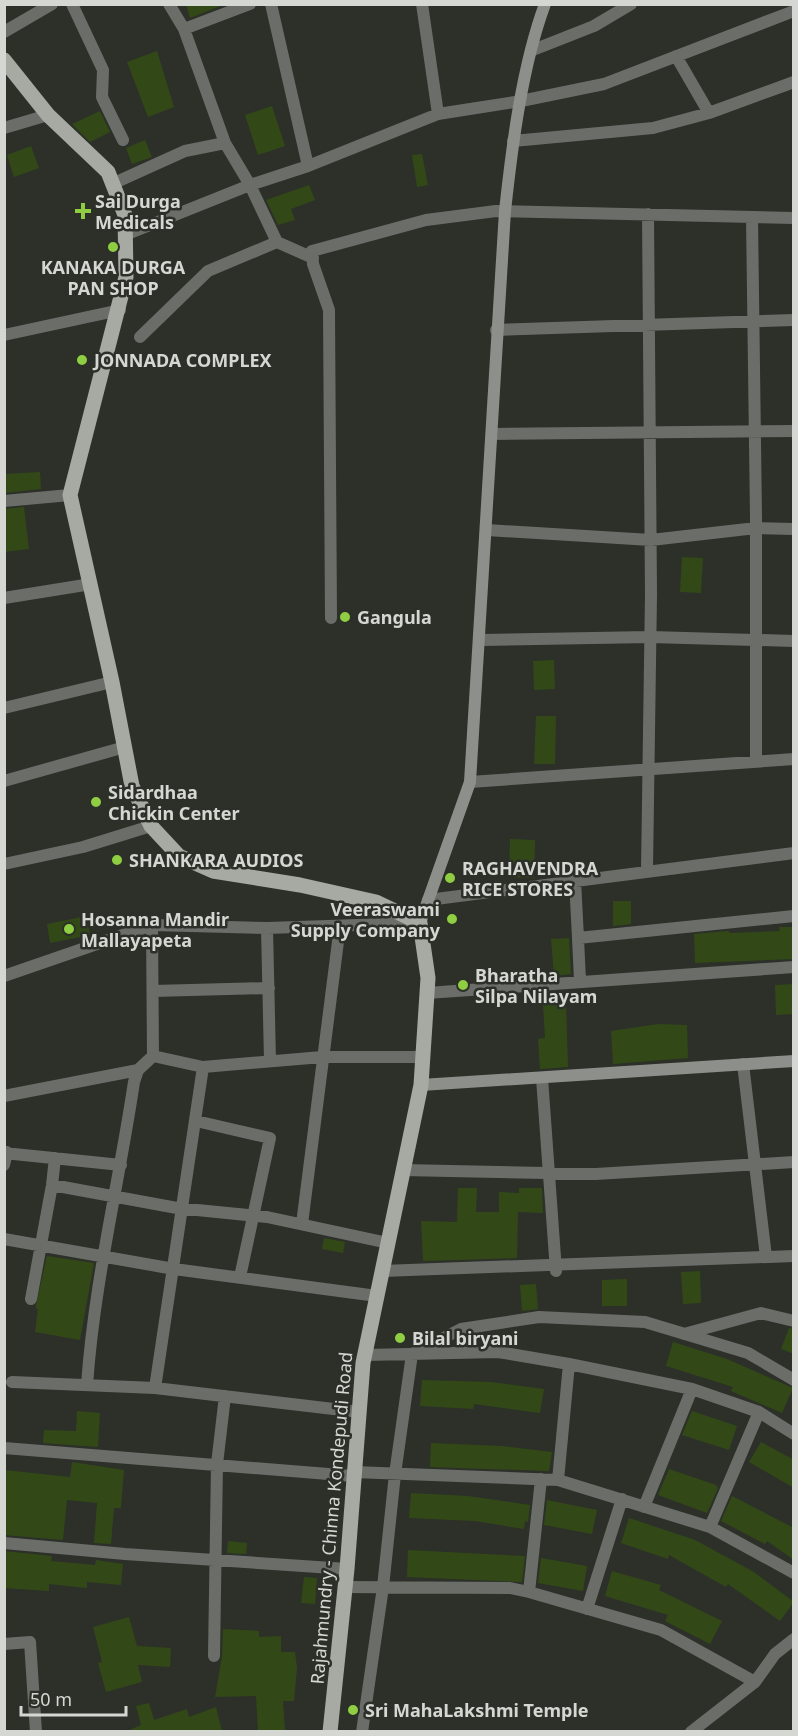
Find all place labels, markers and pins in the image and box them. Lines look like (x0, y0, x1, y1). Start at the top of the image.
place label: Sai Durga Medicals (95, 189, 181, 234)
marker: Sai Durga Medicals (76, 204, 90, 218)
marker: KANAKA DURGA PAN SHOP (106, 240, 120, 254)
place label: KANAKA DURGA PAN SHOP (41, 255, 186, 300)
place label: JONNADA COMPLEX (92, 348, 272, 372)
marker: JONNADA COMPLEX (75, 353, 89, 367)
place label: Gangula (357, 605, 432, 629)
marker: Gangula (338, 610, 352, 624)
place label: Sidardhaa Chickin Center (108, 780, 239, 825)
marker: Sidardhaa Chickin Center (89, 795, 103, 809)
place label: SHANKARA AUDIOS (129, 848, 304, 872)
marker: SHANKARA AUDIOS (110, 853, 124, 867)
place label: RAGHAVENDRA RICE STORES (462, 856, 599, 901)
marker: RAGHAVENDRA RICE STORES (443, 871, 457, 885)
place label: Veeraswami Supply Company (291, 897, 441, 942)
place label: Hosanna Mandir Mallayapeta (81, 907, 229, 952)
marker: Veeraswami Supply Company (445, 912, 459, 926)
marker: Hosanna Mandir Mallayapeta (62, 922, 76, 936)
place label: Bharatha Silpa Nilayam (475, 963, 597, 1008)
marker: Bharatha Silpa Nilayam (456, 978, 470, 992)
place label: Bilal biryani (412, 1326, 519, 1350)
marker: Bilal biryani (393, 1331, 407, 1345)
place label: Sri MahaLakshmi Temple (365, 1698, 589, 1722)
marker: Sri MahaLakshmi Temple (346, 1703, 360, 1717)

